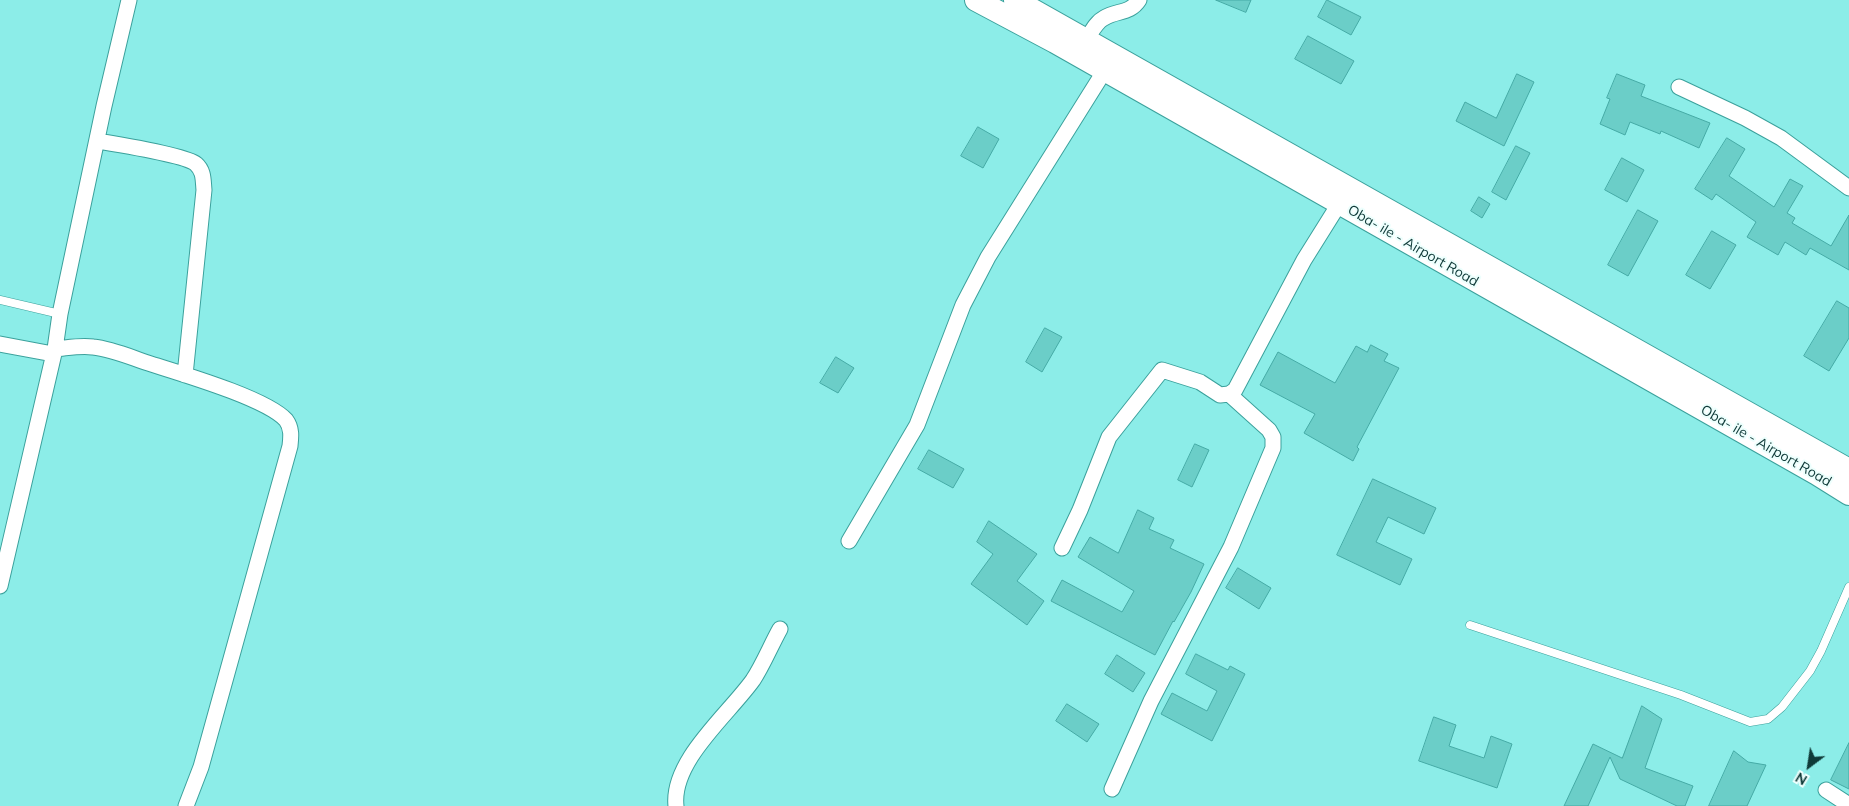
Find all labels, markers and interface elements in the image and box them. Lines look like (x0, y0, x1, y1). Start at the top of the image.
street label: Oba- ile - Airport Road (1345, 202, 1481, 290)
street label: Oba- ile - Airport Road (1698, 402, 1834, 490)
north arrow (1784, 741, 1834, 791)
text: N (1792, 768, 1810, 789)

